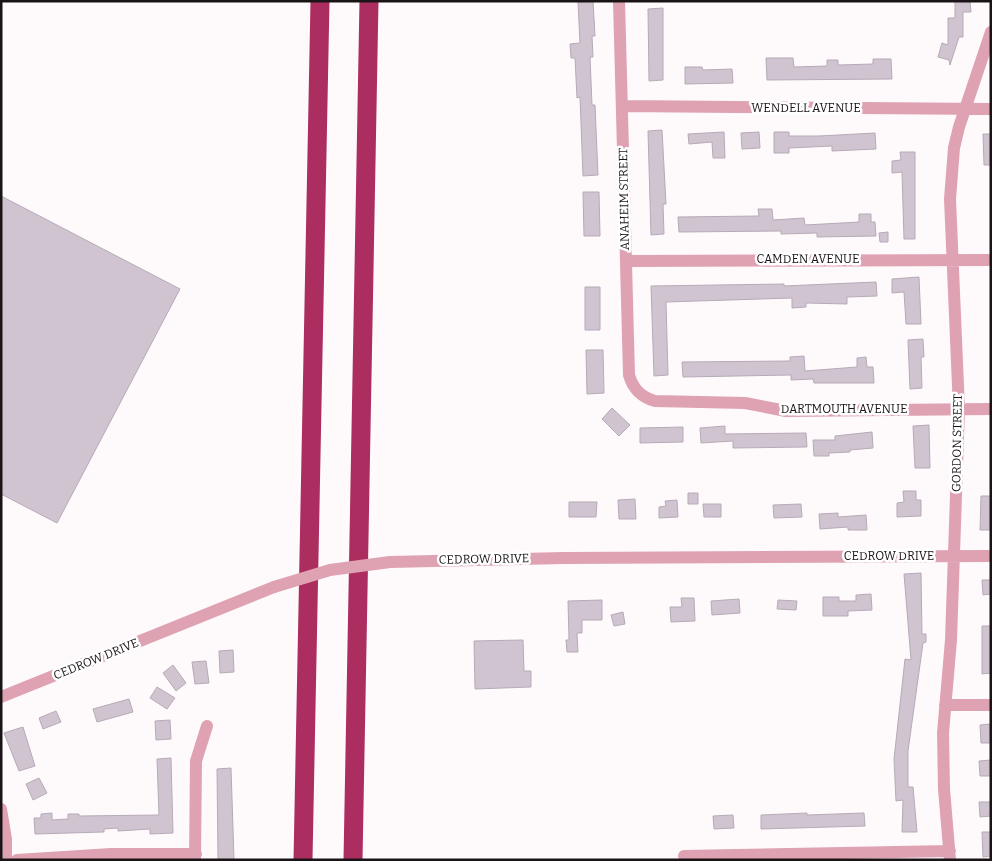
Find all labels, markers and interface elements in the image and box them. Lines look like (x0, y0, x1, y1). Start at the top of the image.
street label: WENDELL AVENUE (751, 101, 861, 115)
street label: ANAHEIM STREET (616, 148, 632, 250)
street label: CAMDEN AVENUE (757, 252, 859, 266)
street label: GORDON STREET (949, 394, 965, 492)
street label: DARTMOUTH AVENUE (781, 402, 907, 416)
street label: CEDROW DRIVE (844, 549, 934, 563)
street label: CEDROW DRIVE (439, 551, 529, 567)
street label: CEDROW DRIVE (51, 636, 141, 682)

